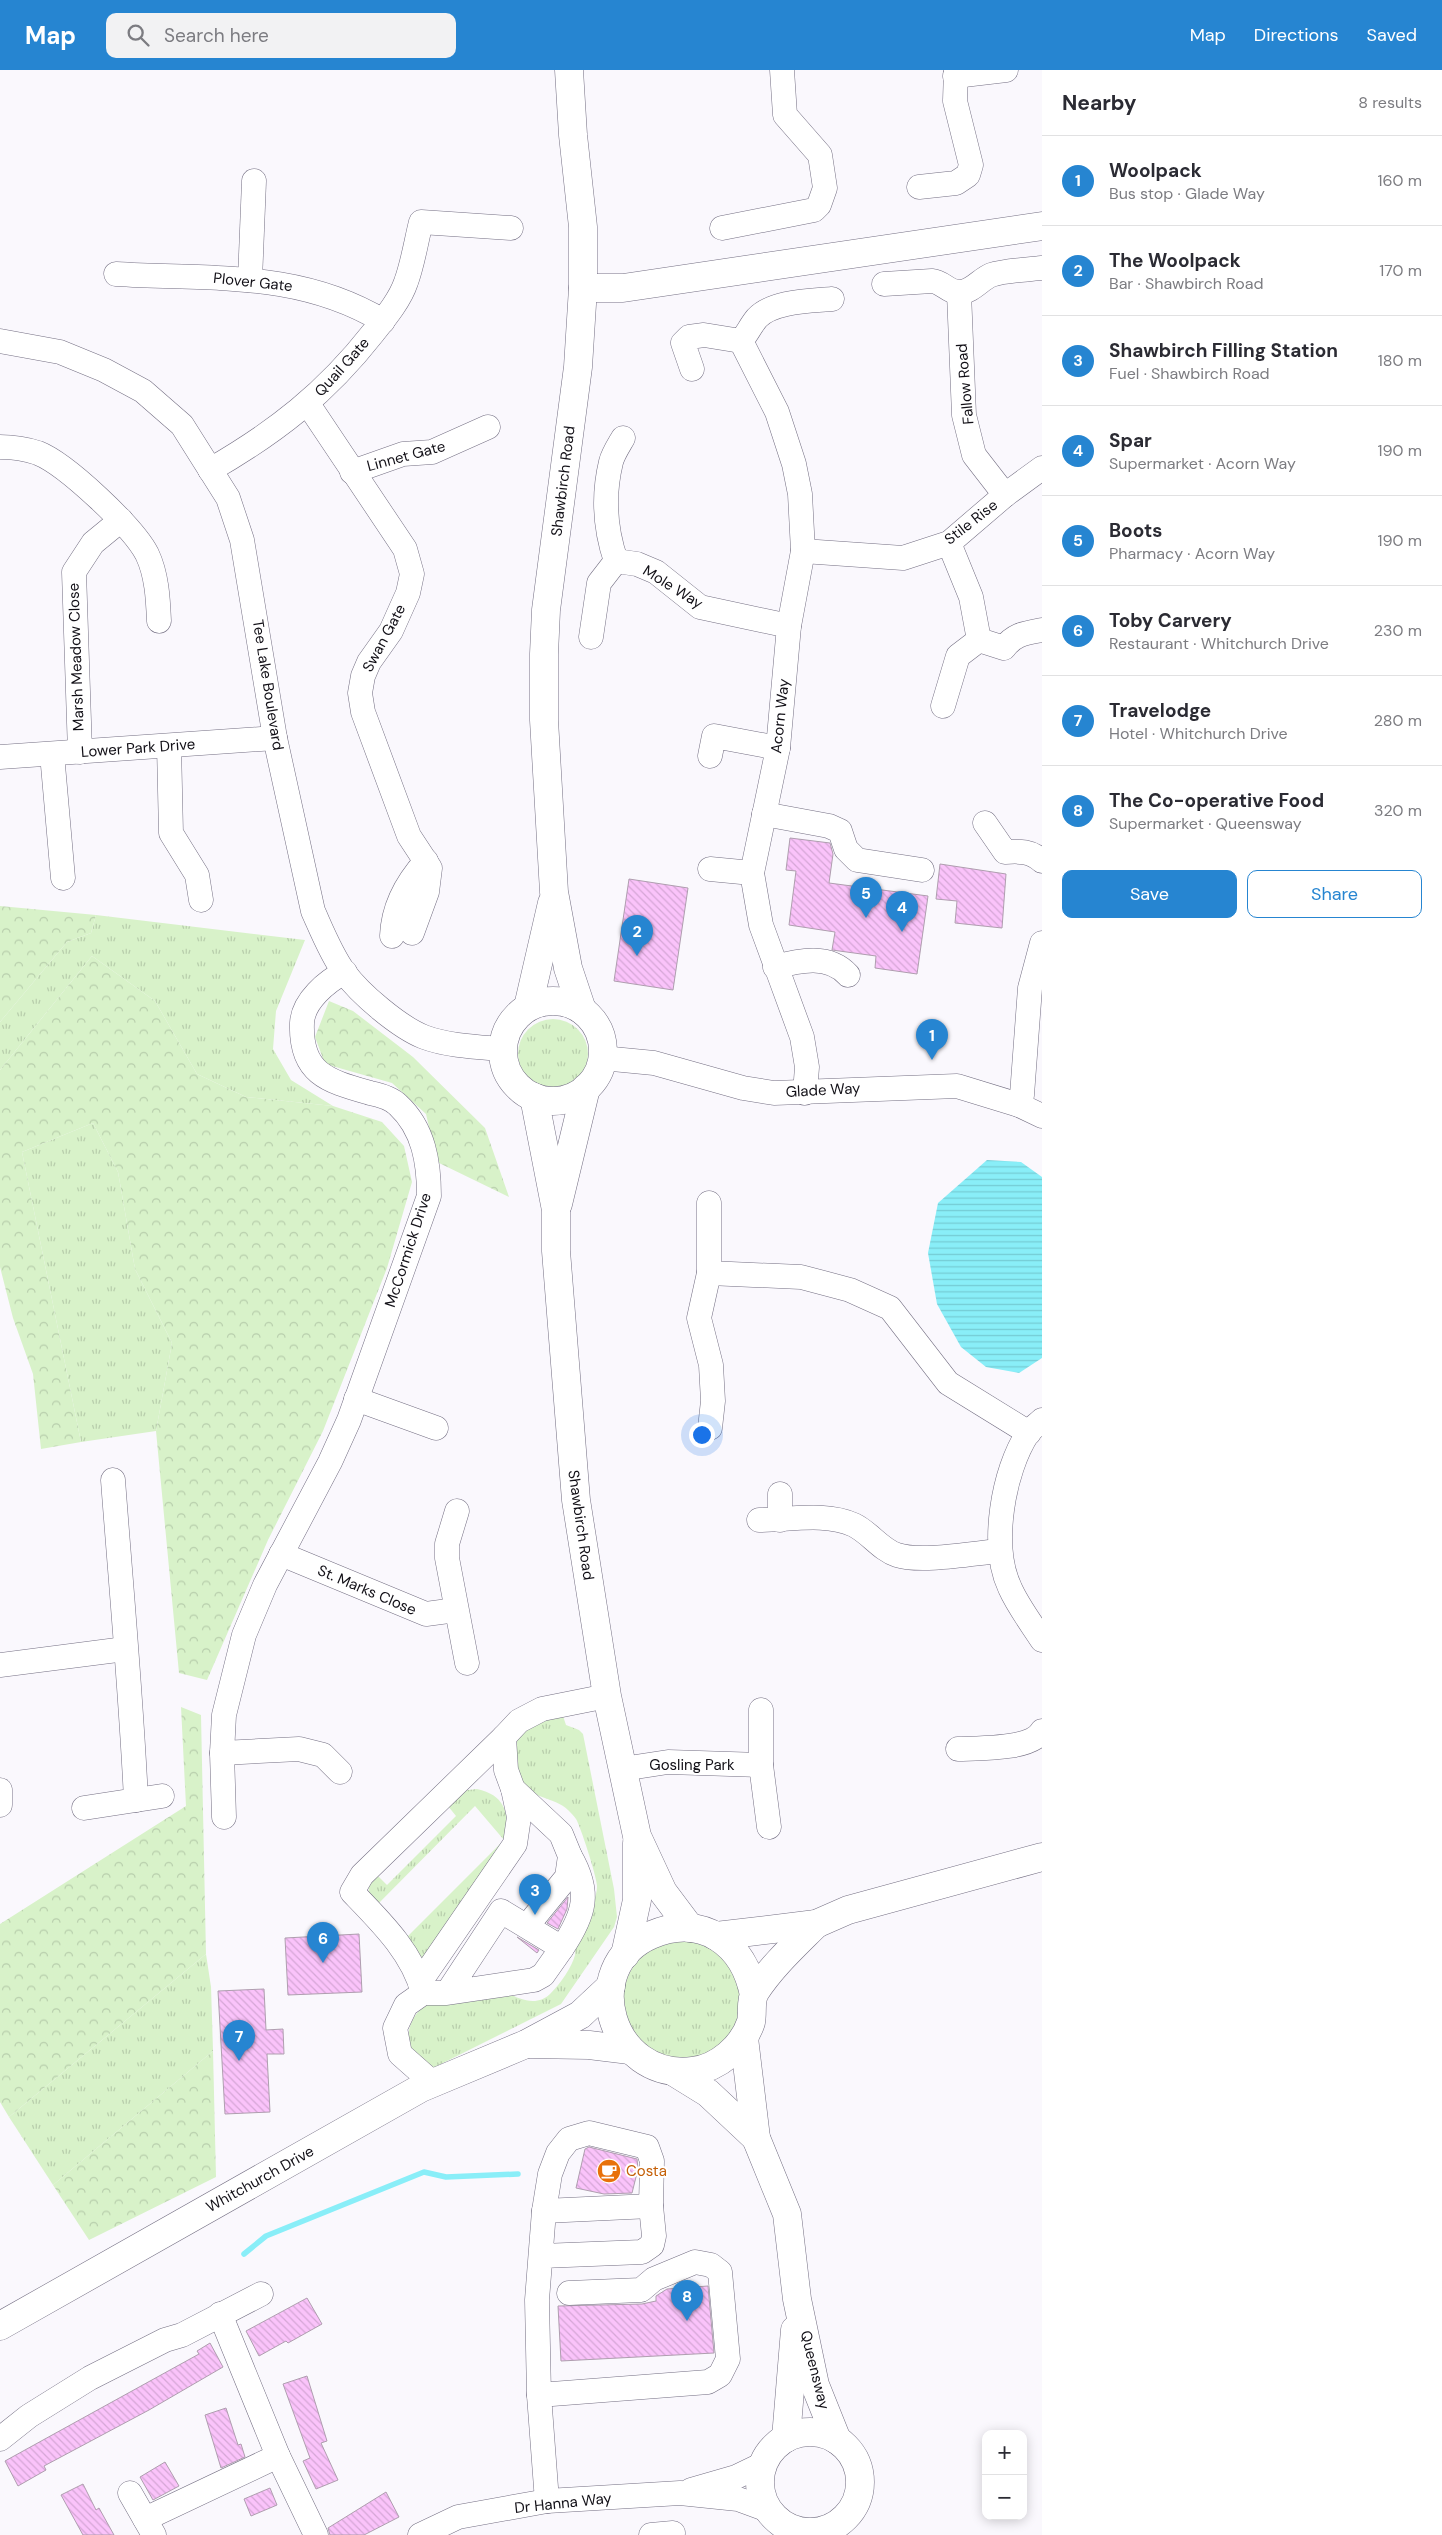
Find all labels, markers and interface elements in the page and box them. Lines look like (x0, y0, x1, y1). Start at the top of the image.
search box (106, 13, 456, 58)
text: Map (25, 20, 76, 51)
icon: search (124, 21, 152, 49)
text: Search here (164, 23, 269, 48)
text: Map (1190, 23, 1226, 47)
text: Directions (1254, 23, 1339, 47)
text: Saved (1367, 23, 1417, 47)
text: Nearby (1062, 89, 1136, 117)
text: 8 results (1358, 92, 1422, 113)
text: Woolpack (1109, 158, 1202, 183)
text: 1 (1075, 170, 1081, 191)
text: 160 m (1378, 170, 1422, 191)
text: Bus stop · Glade Way (1109, 183, 1265, 204)
text: The Woolpack (1109, 248, 1241, 273)
text: 2 (1073, 260, 1083, 281)
text: 170 m (1379, 260, 1422, 281)
street label: Plover Gate (212, 268, 294, 296)
text: Bar · Shawbirch Road (1109, 273, 1264, 294)
street label: Quail Gate (310, 333, 374, 401)
text: Shawbirch Filling Station (1109, 338, 1338, 363)
street label: Fallow Road (951, 343, 979, 425)
text: 3 (1073, 350, 1083, 371)
text: 180 m (1378, 350, 1422, 371)
text: Fuel · Shawbirch Road (1109, 363, 1270, 384)
street label: Shawbirch Road (546, 425, 580, 537)
text: Spar (1109, 428, 1152, 453)
street label: Linnet Gate (365, 436, 447, 476)
text: 4 (1073, 440, 1083, 461)
text: 190 m (1378, 440, 1422, 461)
text: Supermarket · Acorn Way (1109, 453, 1296, 474)
street label: Stile Rise (940, 495, 1002, 549)
text: Boots (1109, 518, 1162, 543)
text: 5 (1073, 530, 1083, 551)
text: 190 m (1378, 530, 1422, 551)
text: Pharmacy · Acorn Way (1109, 543, 1275, 564)
street label: Mole Way (639, 561, 707, 614)
street label: Marsh Meadow Close (63, 583, 89, 731)
street label: Swan Gate (358, 601, 410, 675)
text: Toby Carvery (1109, 608, 1232, 633)
street label: Tee Lake Boulevard (248, 618, 288, 752)
text: 6 (1073, 620, 1083, 641)
text: 230 m (1374, 620, 1422, 641)
text: Restaurant · Whitchurch Drive (1109, 633, 1329, 654)
street label: Acorn Way (766, 677, 794, 754)
text: Travelodge (1109, 698, 1211, 723)
text: 7 (1074, 710, 1082, 731)
text: 280 m (1374, 710, 1422, 731)
text: Hotel · Whitchurch Drive (1109, 723, 1288, 744)
street label: Lower Park Drive (80, 734, 196, 762)
text: The Co-operative Food (1109, 788, 1324, 813)
text: 8 (1073, 800, 1083, 821)
text: 320 m (1374, 800, 1422, 821)
text: Supermarket · Queensway (1109, 813, 1302, 834)
button: Save (1062, 870, 1237, 918)
button: Share (1247, 870, 1422, 918)
pin: 5 (850, 877, 882, 918)
pin: 4 (886, 891, 918, 932)
pin: 2 (621, 915, 653, 956)
pin: 1 (916, 1019, 948, 1060)
street label: Glade Way (785, 1078, 862, 1102)
street label: McCormick Drive (380, 1190, 436, 1310)
your location (689, 1422, 715, 1448)
street label: Shawbirch Road (563, 1469, 599, 1581)
street label: St. Marks Close (315, 1560, 419, 1620)
street label: Gosling Park (649, 1755, 735, 1775)
pin: 3 (519, 1874, 551, 1915)
pin: 6 (307, 1922, 339, 1963)
pin: 7 (223, 2020, 255, 2061)
street label: Whitchurch Drive (203, 2141, 317, 2217)
cafe icon: Costa (596, 2158, 622, 2184)
place label: Costa (626, 2161, 667, 2181)
pin: 8 (671, 2280, 703, 2321)
street label: Queensway (796, 2328, 835, 2412)
map controls (982, 2430, 1027, 2520)
button: + (982, 2430, 1027, 2475)
button: − (982, 2475, 1027, 2520)
street label: Dr Hanna Way (513, 2488, 613, 2518)

